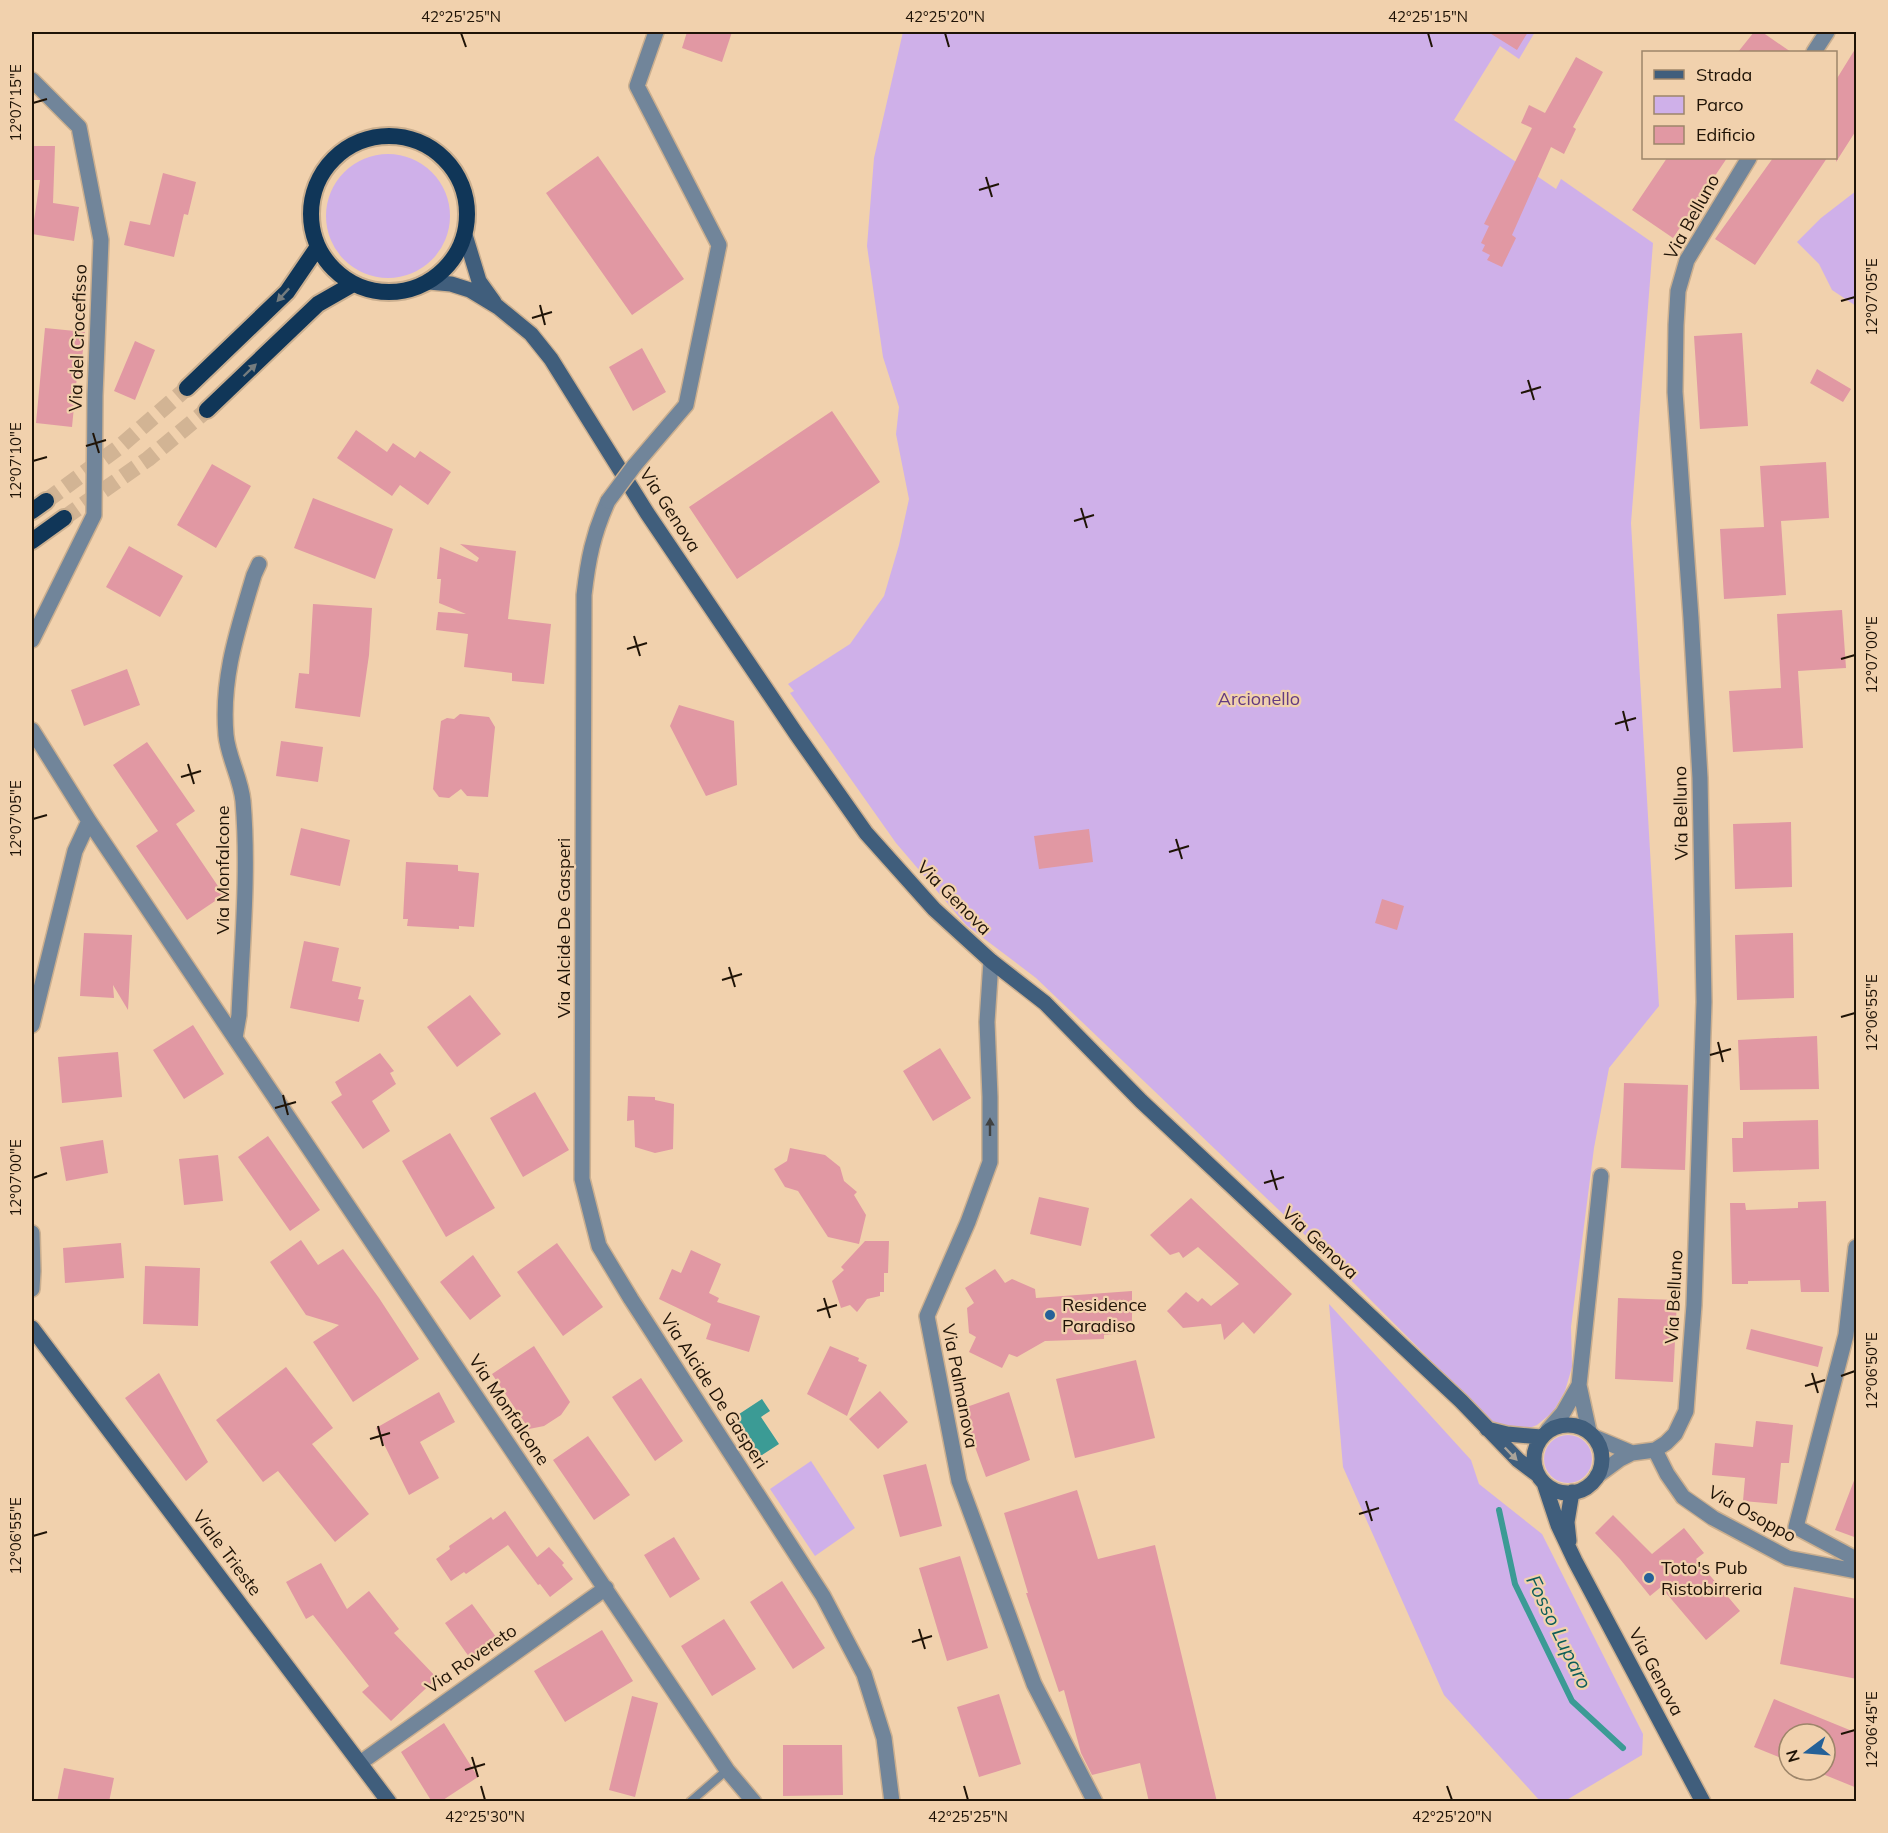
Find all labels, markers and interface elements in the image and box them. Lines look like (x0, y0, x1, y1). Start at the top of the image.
text: 42°25'25"N (421, 7, 501, 26)
text: 42°25'20"N (905, 7, 985, 26)
text: 42°25'15"N (1388, 7, 1468, 26)
legend (1642, 51, 1837, 159)
text: Strada (1696, 63, 1752, 86)
text: 12°07'15"E (6, 64, 25, 142)
text: Parco (1696, 93, 1744, 116)
text: Edificio (1696, 123, 1755, 146)
street label: Via Belluno (1659, 170, 1724, 264)
text: 12°07'05"E (1862, 258, 1881, 336)
street label: Via del Crocefisso (63, 264, 92, 412)
one-way arrow (277, 287, 290, 302)
one-way arrow (242, 363, 257, 377)
text: 12°07'10"E (6, 422, 25, 500)
street label: Via Genova (635, 463, 706, 556)
text: 12°07'00"E (1862, 616, 1881, 694)
park label: Arcionello (1218, 687, 1300, 710)
street label: Via Belluno (1668, 766, 1693, 860)
text: 12°07'05"E (6, 780, 25, 858)
street label: Via Monfalcone (211, 805, 234, 935)
street label: Via Alcide De Gasperi (552, 838, 575, 1018)
street label: Via Genova (912, 856, 996, 940)
text: 12°06'55"E (1862, 974, 1881, 1052)
one-way arrow (985, 1117, 995, 1136)
text: 12°07'00"E (6, 1139, 25, 1217)
street label: Via Genova (1277, 1201, 1363, 1284)
street label: Via Belluno (1660, 1249, 1687, 1345)
place label: Residence Paradiso (1062, 1293, 1147, 1337)
marker: Residence Paradiso (1043, 1308, 1057, 1322)
street label: Via Alcide De Gasperi (656, 1309, 773, 1473)
street label: Via Palmanova (937, 1322, 984, 1450)
text: 12°06'50"E (1862, 1332, 1881, 1410)
street label: Via Monfalcone (464, 1350, 555, 1470)
one-way arrow (1504, 1446, 1518, 1461)
street label: Via Osoppo (1704, 1480, 1800, 1547)
text: 12°06'55"E (6, 1497, 25, 1575)
street label: Viale Trieste (188, 1505, 267, 1600)
place label: Toto's Pub Ristobirreria (1661, 1556, 1763, 1600)
water label: Fosso Luparo (1521, 1571, 1598, 1693)
marker: Toto's Pub Ristobirreria (1642, 1571, 1656, 1585)
street label: Via Rovereto (420, 1619, 521, 1699)
street label: Via Genova (1624, 1624, 1689, 1720)
text: 12°06'45"E (1862, 1691, 1881, 1769)
north arrow (1777, 1722, 1837, 1782)
text: N (1781, 1748, 1804, 1765)
text: 42°25'30"N (445, 1807, 525, 1826)
text: 42°25'25"N (928, 1807, 1008, 1826)
text: 42°25'20"N (1412, 1807, 1492, 1826)

